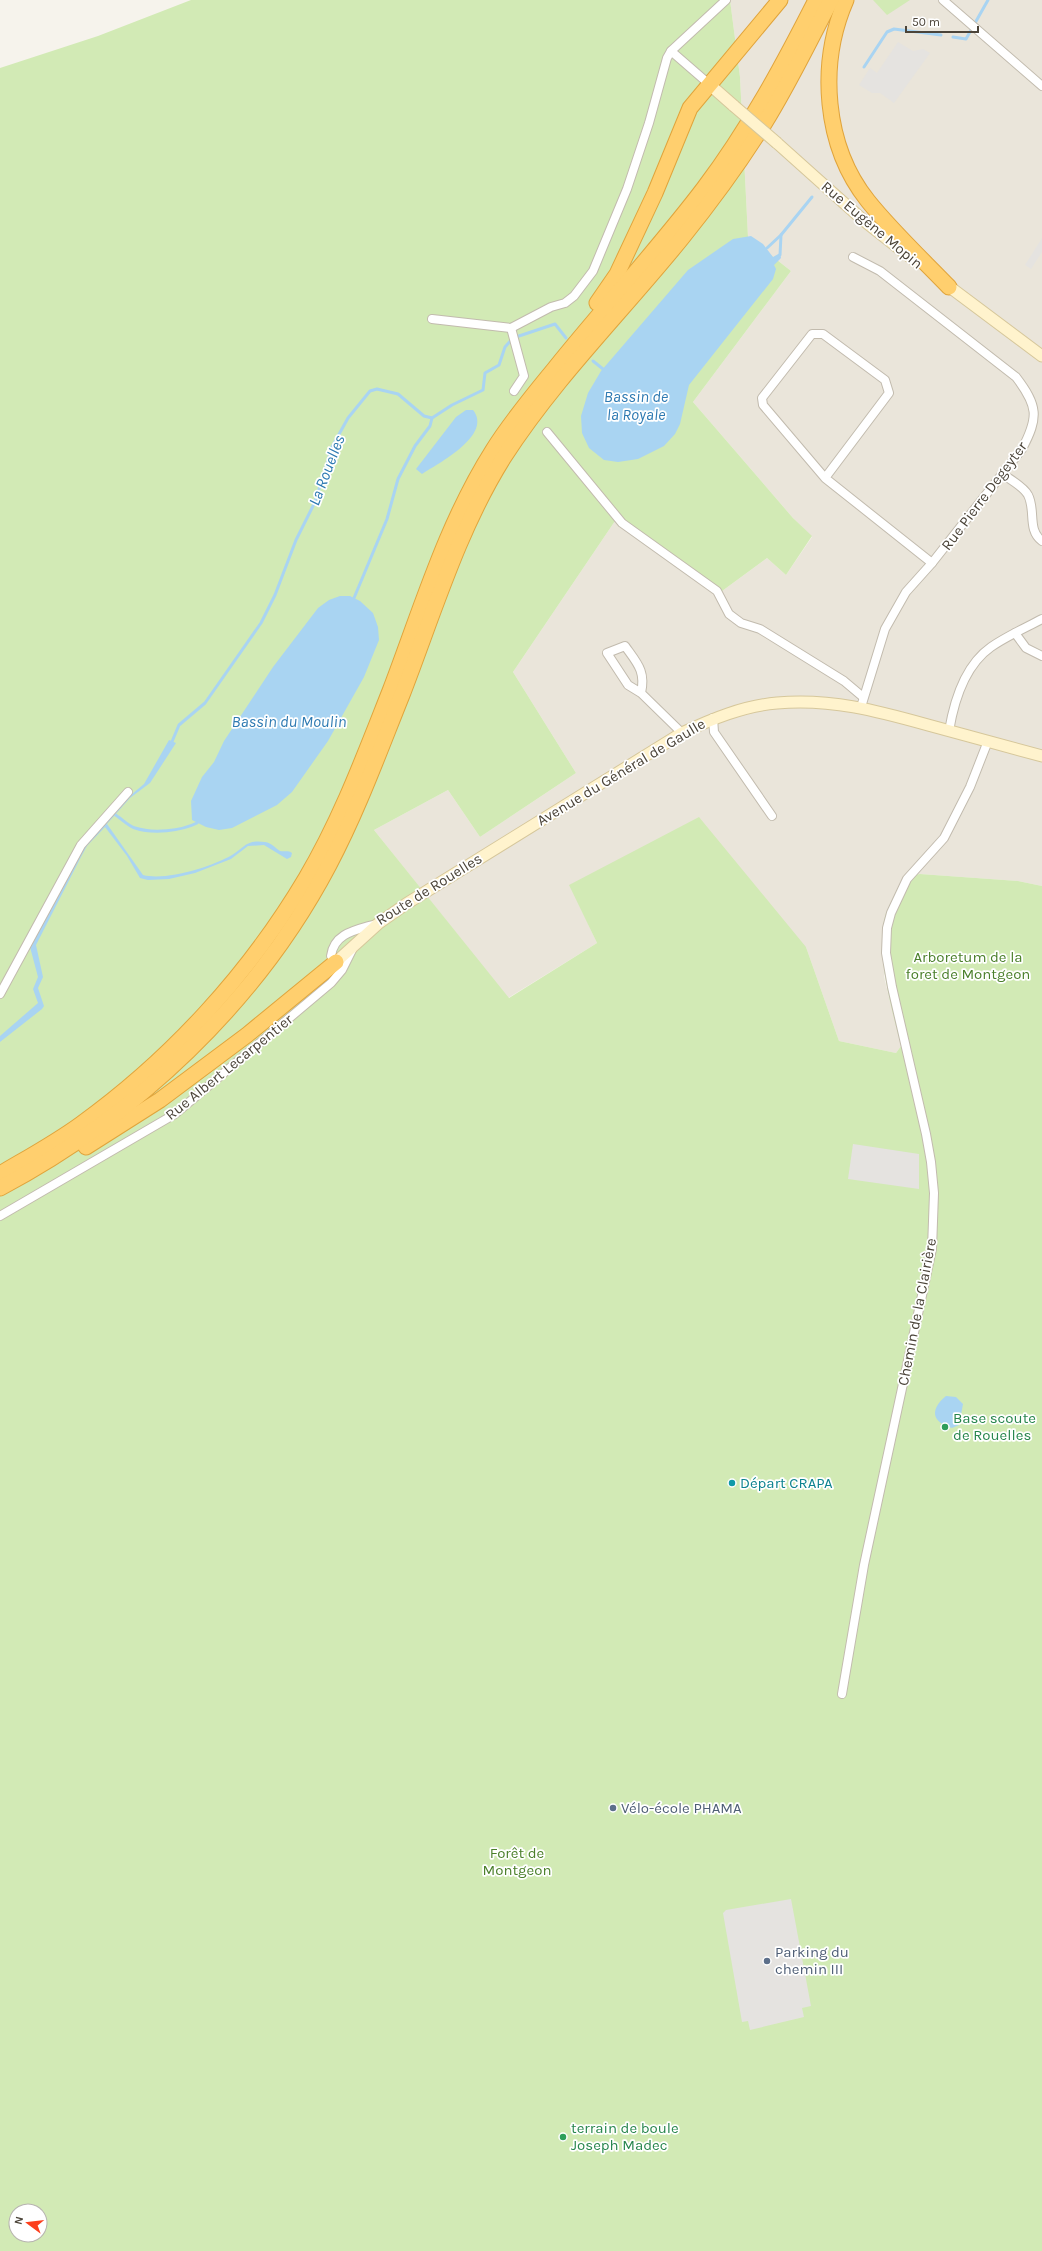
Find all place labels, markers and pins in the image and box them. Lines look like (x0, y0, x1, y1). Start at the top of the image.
place label: Base scoute de Rouelles (953, 1409, 1036, 1444)
marker: Base scoute de Rouelles (940, 1422, 950, 1432)
place label: Départ CRAPA (740, 1474, 833, 1492)
marker: Départ CRAPA (727, 1478, 737, 1488)
place label: Vélo-école PHAMA (621, 1799, 742, 1817)
marker: Vélo-école PHAMA (608, 1803, 618, 1813)
place label: Parking du chemin III (775, 1943, 849, 1978)
marker: Parking du chemin III (762, 1956, 772, 1966)
place label: terrain de boule Joseph Madec (571, 2119, 679, 2154)
marker: terrain de boule Joseph Madec (558, 2132, 568, 2142)

